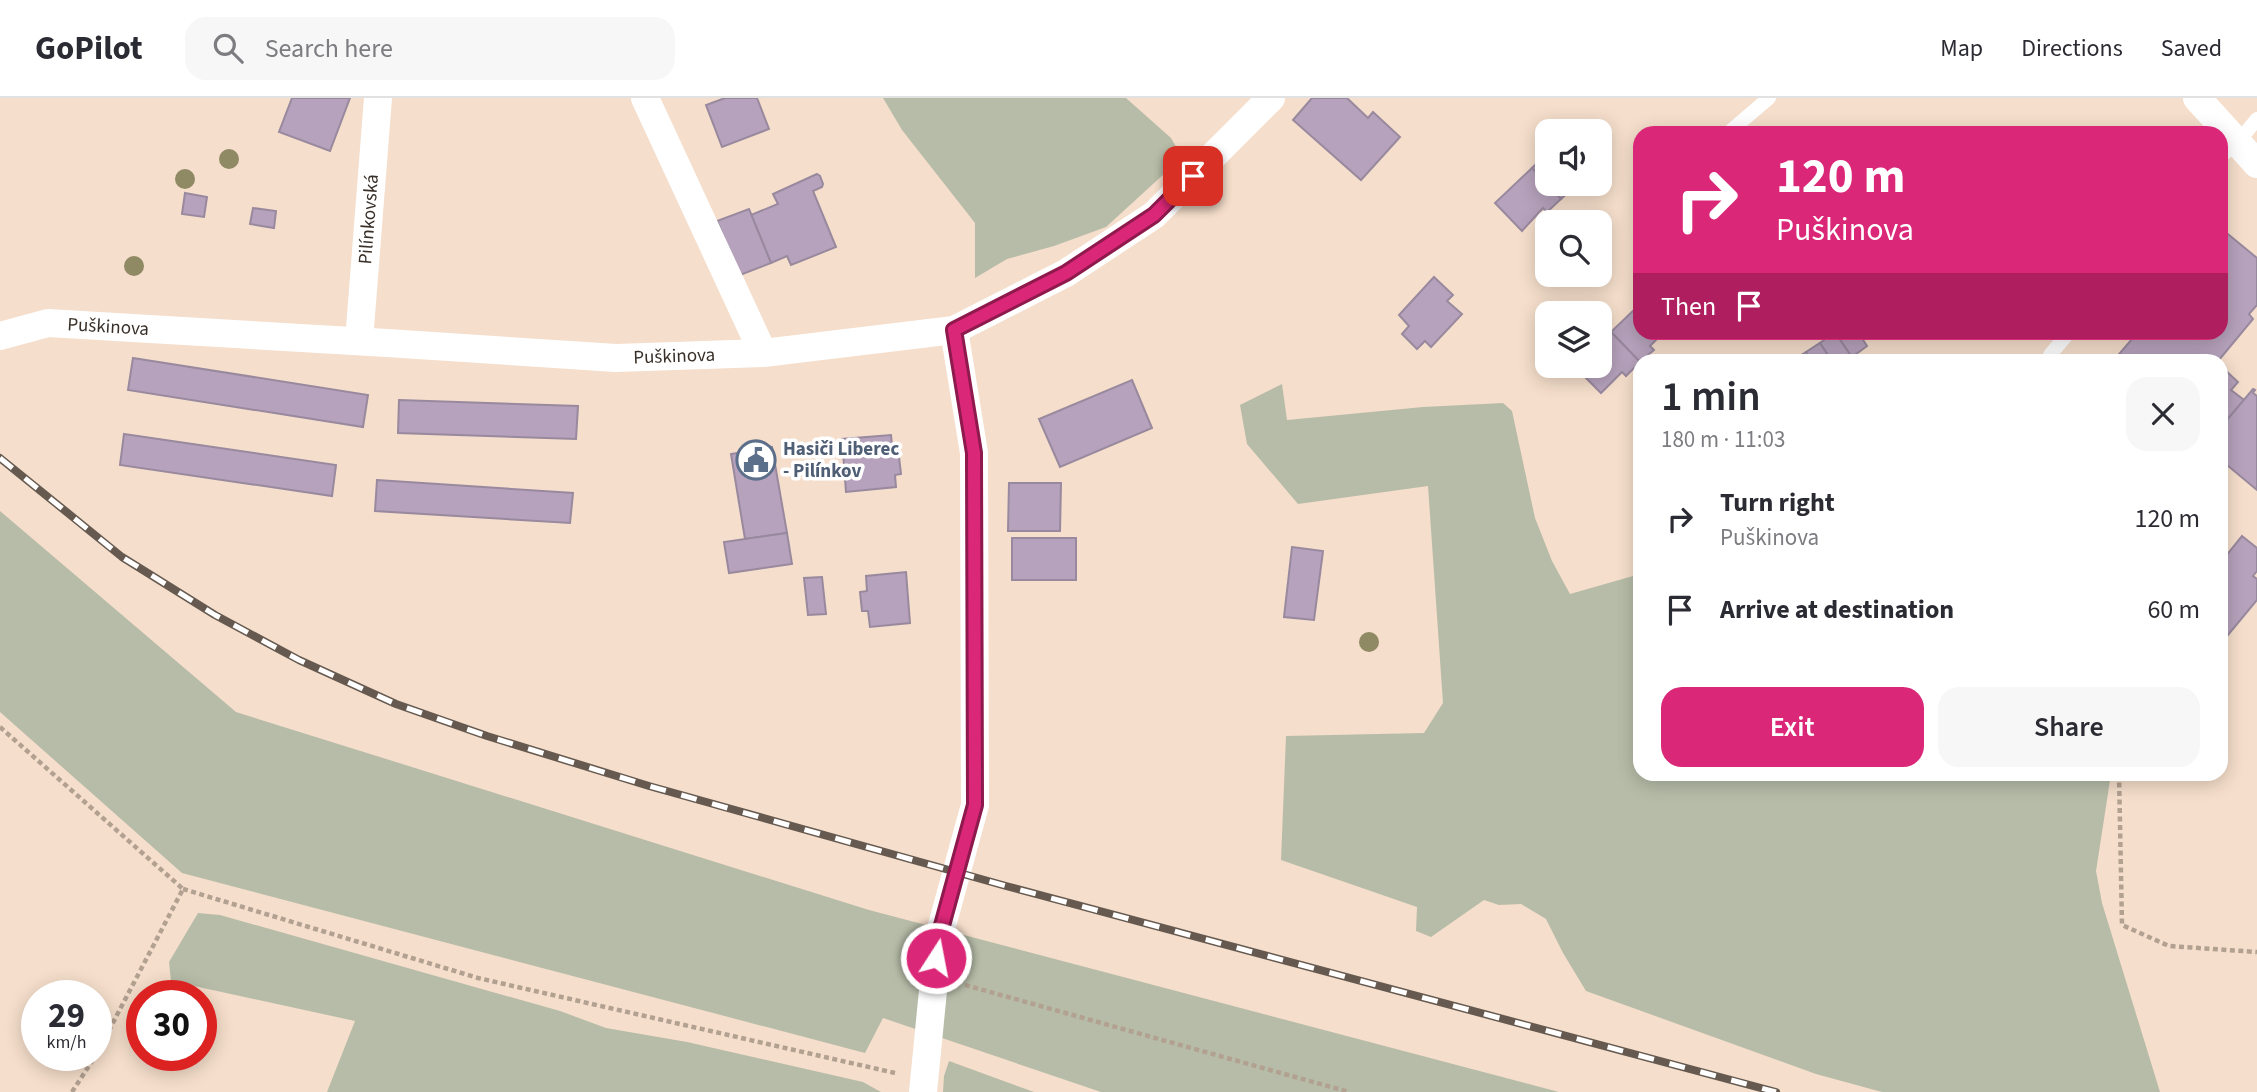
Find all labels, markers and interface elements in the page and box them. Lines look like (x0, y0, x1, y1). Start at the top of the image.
search box (185, 17, 675, 80)
text: GoPilot (35, 25, 143, 72)
icon: search (209, 29, 247, 67)
text: Search here (265, 30, 393, 67)
text: Map (1940, 31, 1983, 66)
text: Directions (2021, 31, 2123, 66)
text: Saved (2161, 31, 2222, 66)
map controls (1535, 119, 1612, 378)
button: sound (1535, 119, 1612, 196)
text: 120 m (1776, 142, 1905, 212)
pin (1163, 146, 1223, 206)
icon: right (1661, 154, 1752, 245)
icon: arrive (1174, 157, 1212, 195)
street label: Pilínkovská (352, 173, 385, 265)
text: Puškinova (1776, 207, 1914, 253)
button: search (1535, 210, 1612, 287)
icon: arrive (1730, 287, 1768, 325)
text: Then (1661, 288, 1716, 325)
button: layers (1535, 301, 1612, 378)
street label: Puškinova (66, 311, 150, 342)
street label: Puškinova (633, 341, 716, 371)
text: 1 min (1661, 367, 1761, 427)
button: close (2126, 377, 2200, 451)
text: 180 m · 11:03 (1661, 423, 1785, 456)
place label: Hasiči Liberec - Pilínkov (783, 436, 899, 485)
public building icon: Hasiči Liberec - Pilínkov (735, 439, 777, 481)
text: Turn right (1720, 484, 1835, 521)
icon: right (1661, 500, 1699, 538)
text: 120 m (2134, 500, 2200, 537)
text: Puškinova (1720, 521, 1819, 554)
icon: arrive (1661, 591, 1699, 629)
text: Arrive at destination (1720, 591, 1954, 628)
text: 60 m (2147, 591, 2200, 628)
button: Exit (1661, 687, 1924, 767)
button: Share (1938, 687, 2200, 767)
position arrow (899, 921, 973, 995)
speed limit sign: 30 (126, 980, 217, 1071)
text: 29 (48, 991, 85, 1041)
text: km/h (47, 1030, 86, 1055)

